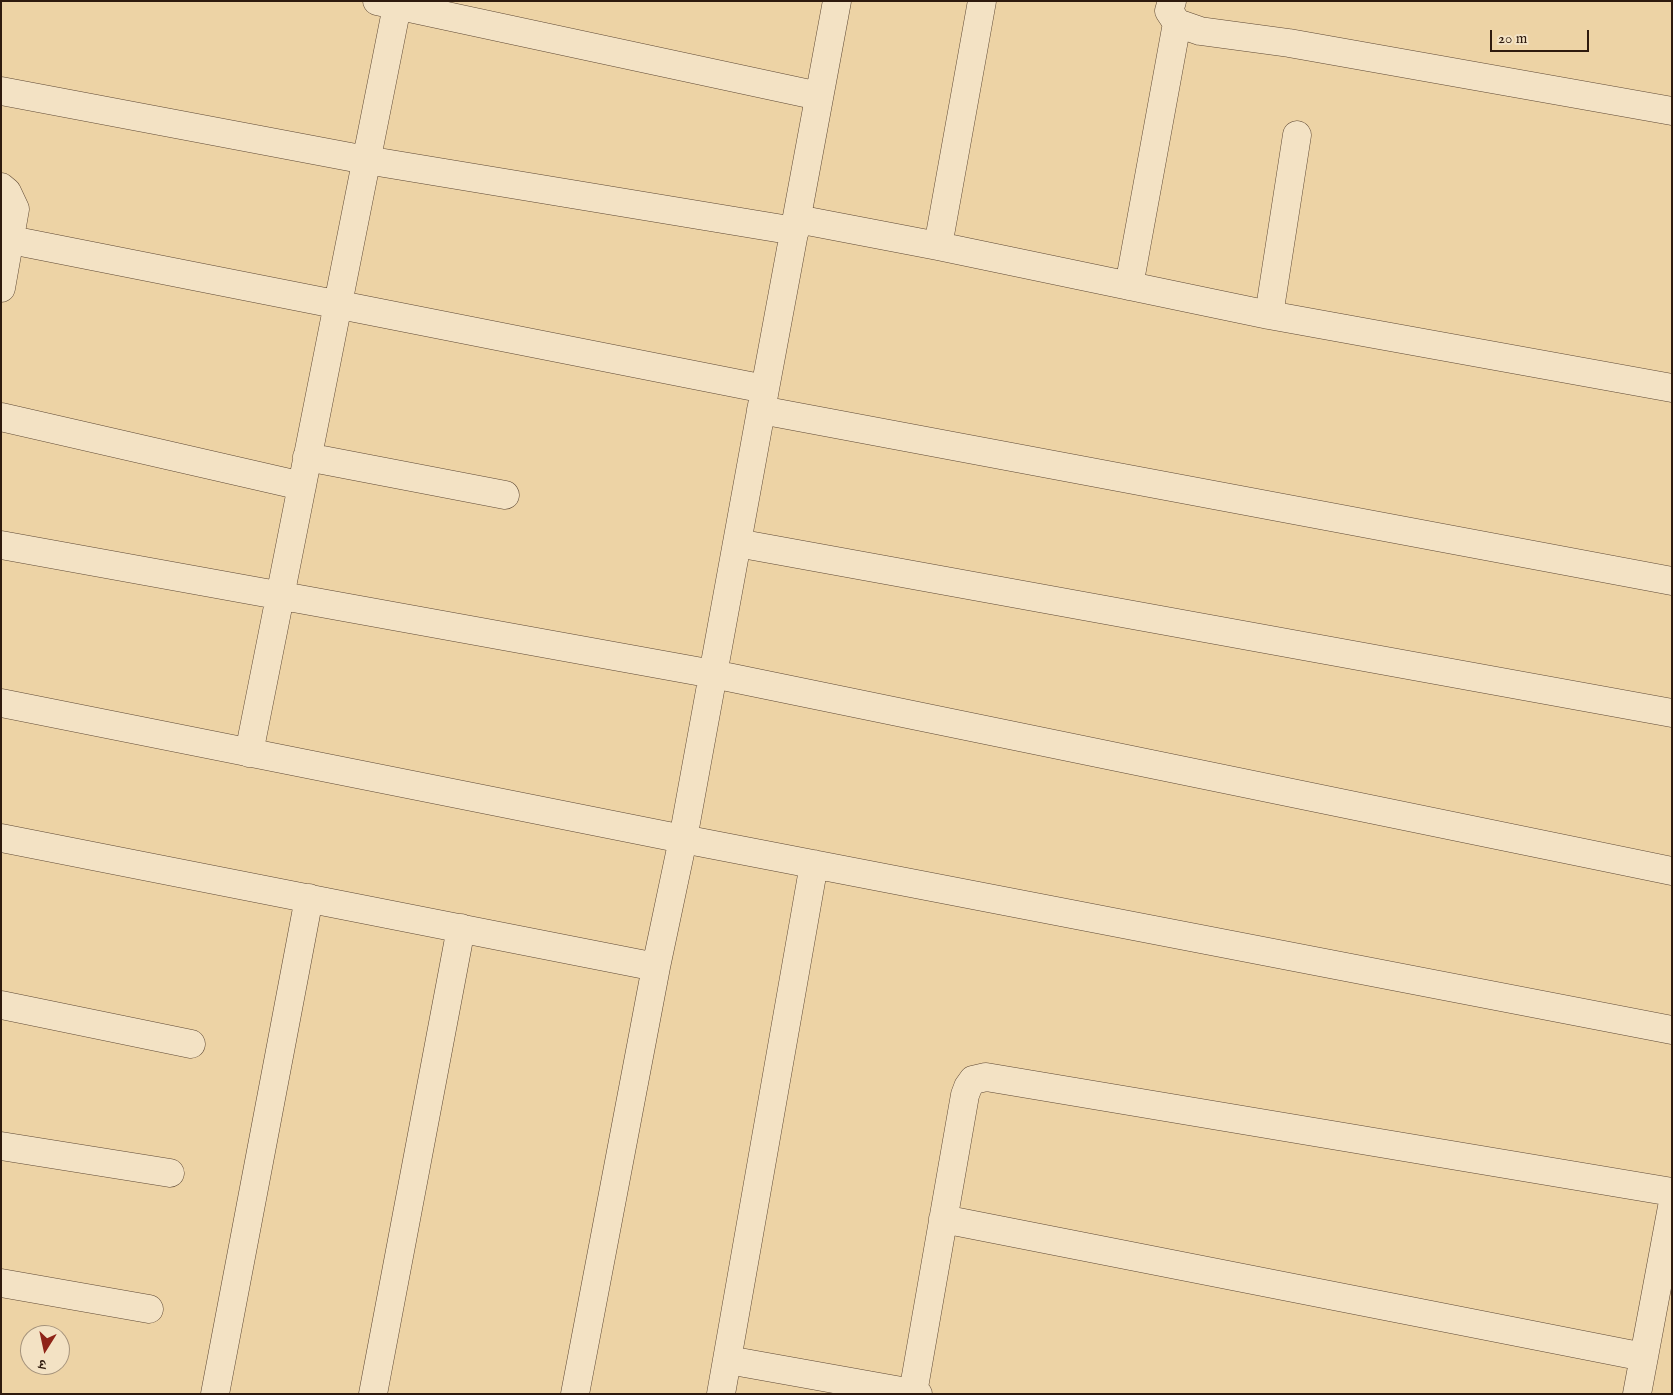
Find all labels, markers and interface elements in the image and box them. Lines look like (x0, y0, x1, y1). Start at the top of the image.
scale bar (1493, 20, 1592, 52)
text: 20 m (1498, 29, 1527, 48)
north arrow (20, 1325, 70, 1375)
text: उ (37, 1354, 48, 1373)

